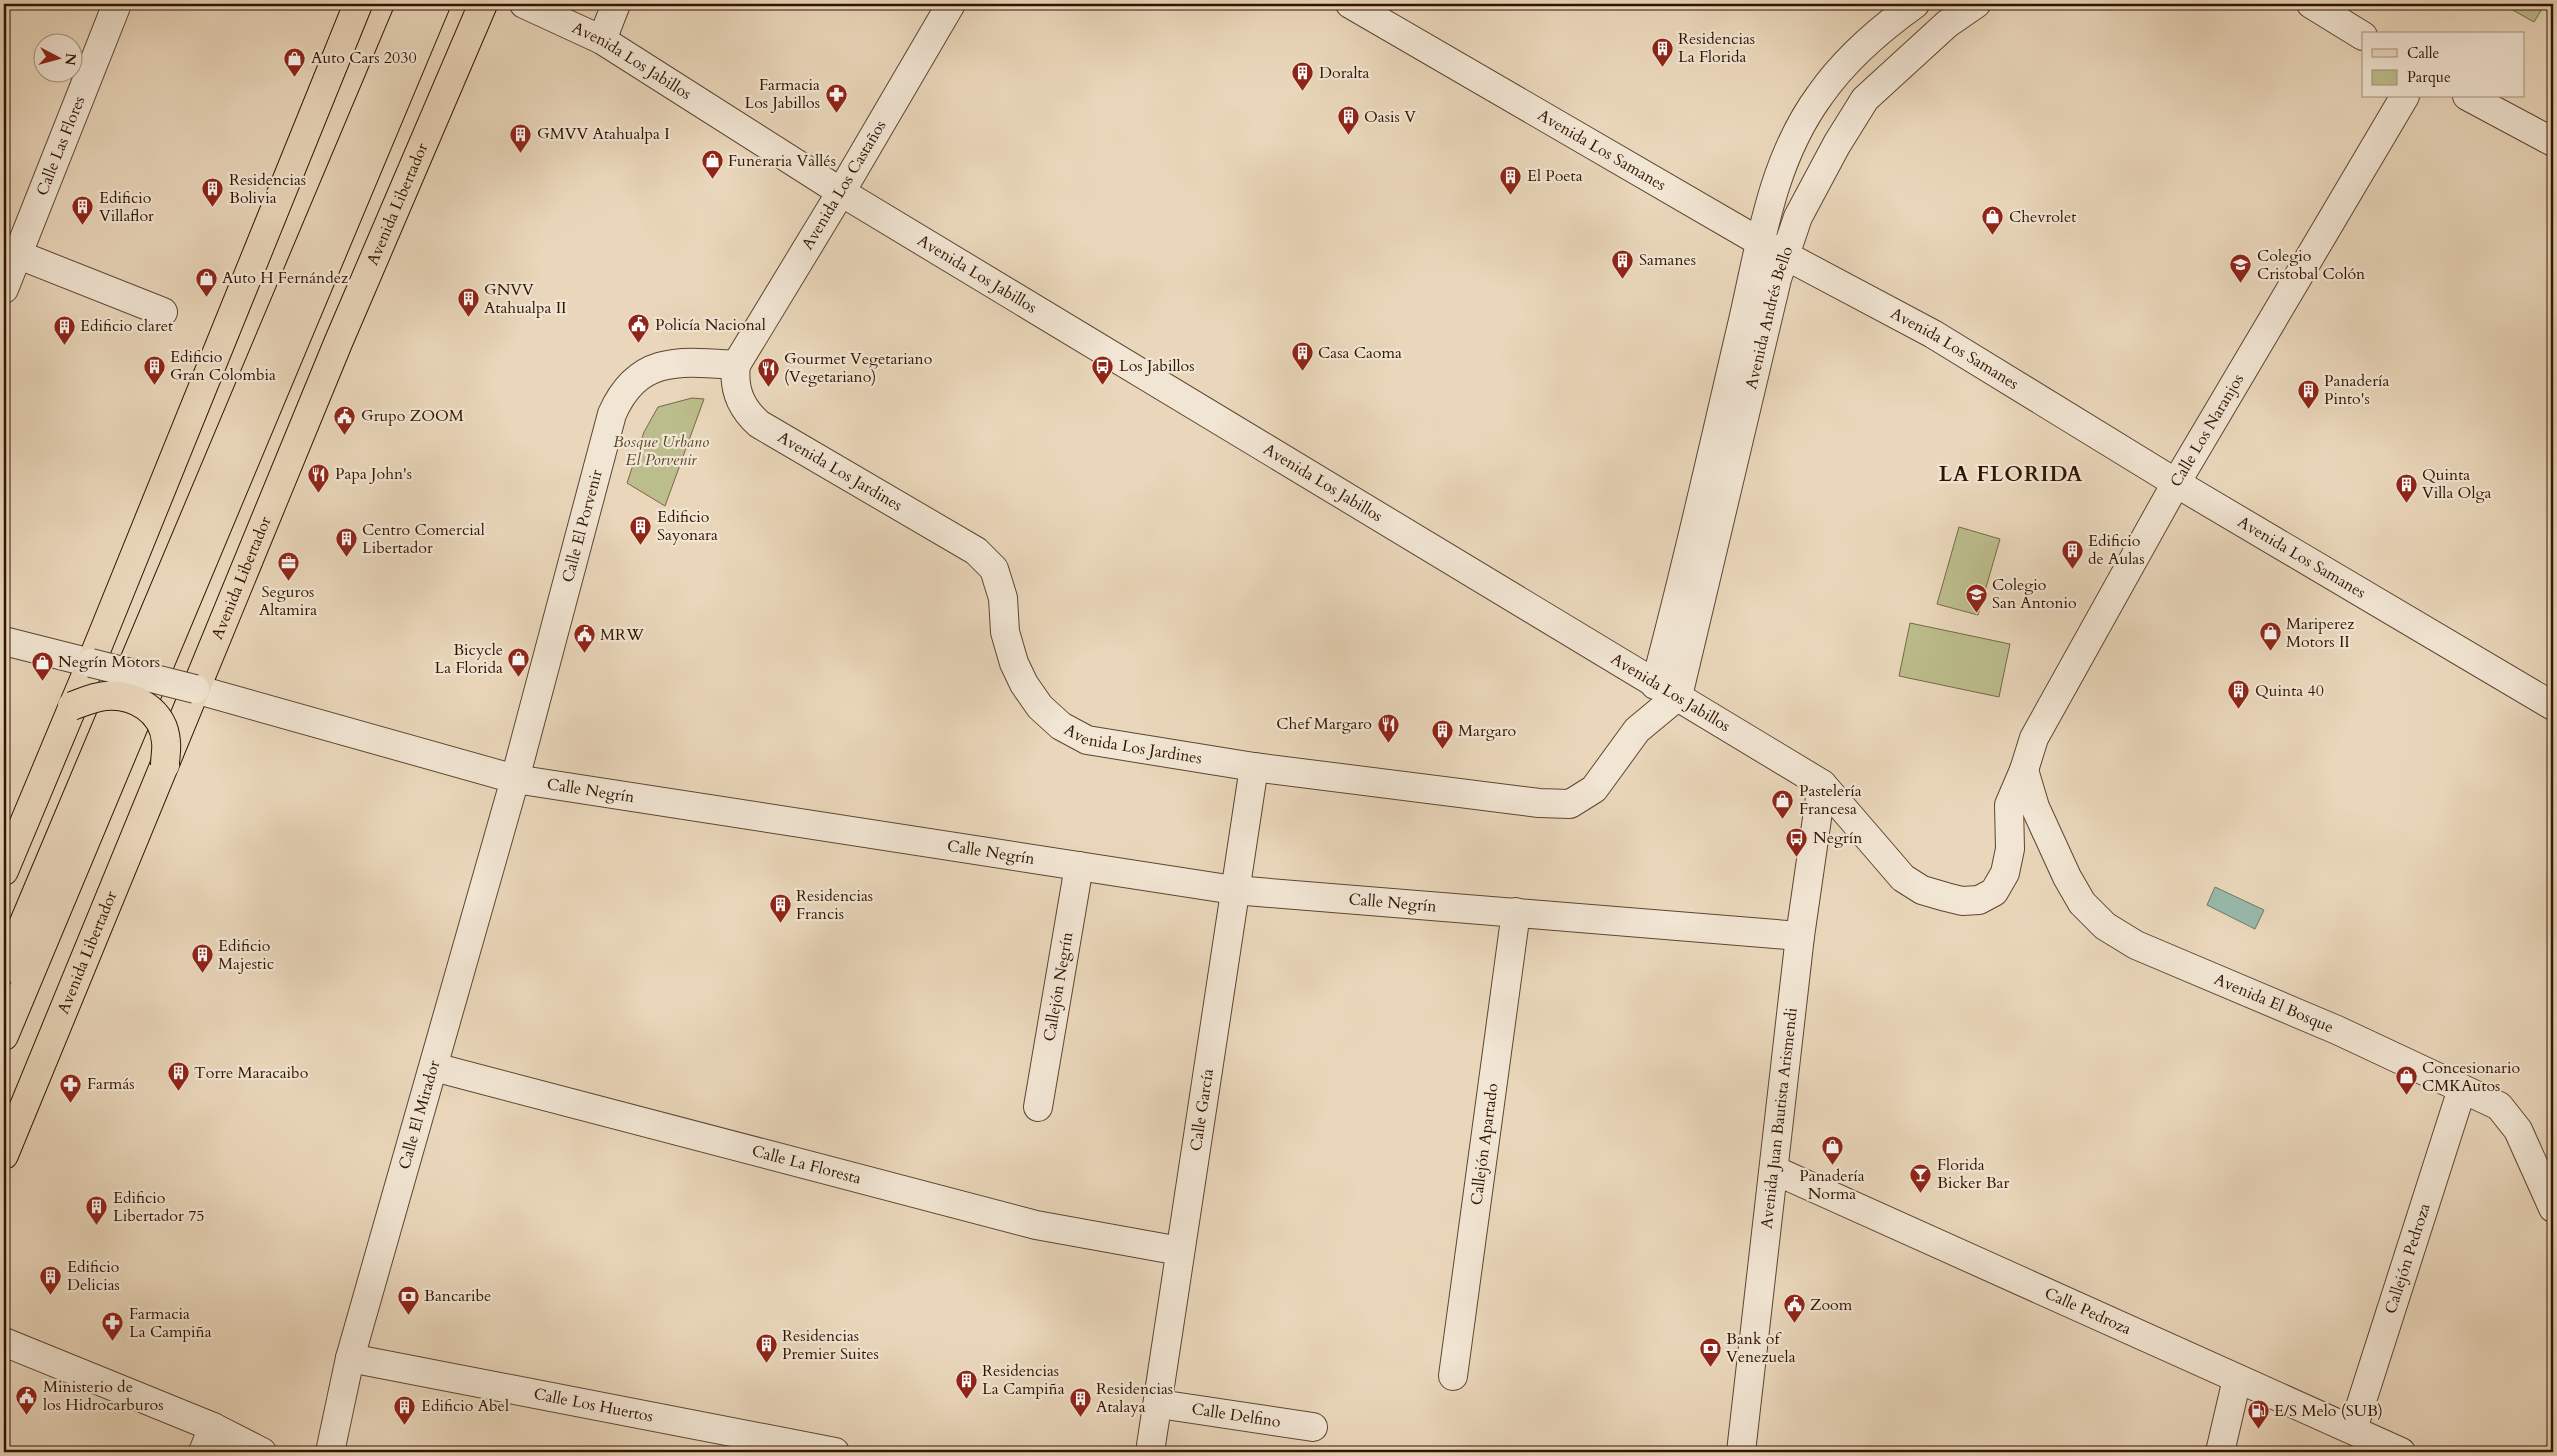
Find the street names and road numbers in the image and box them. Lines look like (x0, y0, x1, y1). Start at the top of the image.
street label: Avenida Los Jabillos (569, 17, 696, 105)
street label: Calle Las Flores (31, 93, 90, 199)
street label: Avenida Los Samanes (1533, 104, 1670, 196)
street label: Avenida Los Castaños (797, 116, 891, 254)
street label: Avenida Libertador (362, 139, 433, 269)
street label: Avenida Los Jabillos (913, 230, 1041, 319)
street label: Avenida Andrés Bello (1740, 243, 1798, 391)
street label: Avenida Los Samanes (1887, 302, 2023, 395)
street label: Calle Los Naranjos (2165, 370, 2249, 491)
street label: Avenida Los Jardines (773, 426, 906, 516)
street label: Avenida Los Jabillos (1259, 438, 1387, 527)
street label: Calle El Porvenir (557, 467, 608, 585)
street label: Avenida Los Samanes (2234, 511, 2370, 604)
street label: Avenida Libertador (206, 513, 277, 643)
street label: Avenida Los Jabillos (1607, 648, 1734, 737)
street label: Avenida Los Jardines (1060, 719, 1204, 769)
street label: Calle Negrín (545, 773, 636, 808)
street label: Calle Negrín (946, 835, 1036, 870)
street label: Avenida Libertador (52, 888, 122, 1017)
street label: Calle Negrín (1348, 888, 1437, 917)
street label: Callejón Negrín (1038, 930, 1079, 1043)
street label: Avenida El Bosque (2211, 968, 2337, 1038)
street label: Avenida Juan Bautista Arismendi (1756, 1006, 1803, 1230)
street label: Calle El Mirador (393, 1058, 445, 1172)
street label: Calle García (1185, 1067, 1219, 1153)
street label: Callejón Apartado (1465, 1081, 1504, 1207)
street label: Calle La Floresta (749, 1140, 863, 1190)
street label: Callejón Pedroza (2380, 1200, 2436, 1317)
street label: Calle Pedroza (2041, 1282, 2135, 1340)
street label: Calle Los Huertos (532, 1383, 655, 1428)
street label: Calle Delfino (1190, 1398, 1283, 1433)

